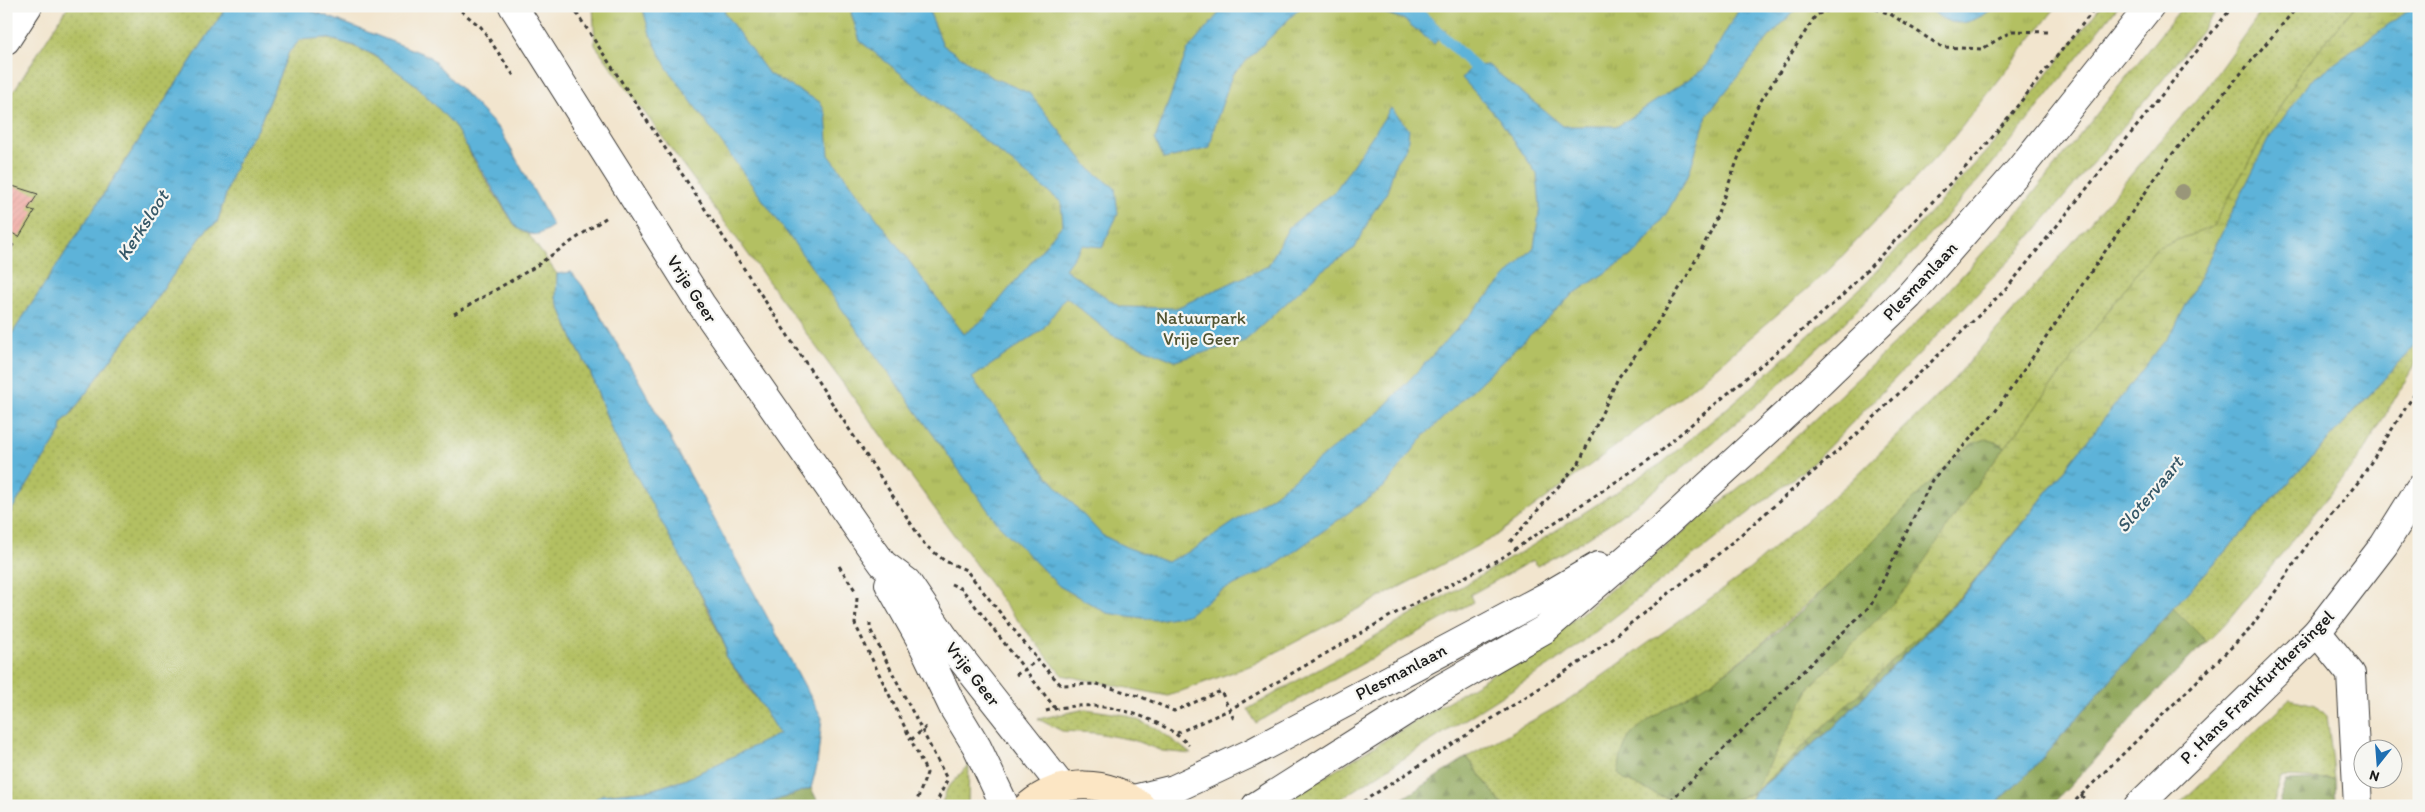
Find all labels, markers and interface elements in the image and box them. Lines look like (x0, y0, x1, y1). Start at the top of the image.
water label: Kerksloot (111, 184, 175, 265)
street label: Plesmanlaan (1878, 237, 1962, 325)
street label: Vrije Geer (662, 251, 722, 328)
park label: Natuurpark Vrije Geer (1156, 307, 1246, 350)
water label: Slotervaart (2111, 450, 2189, 537)
street label: P. Hans Frankfurthersingel (2175, 605, 2339, 769)
street label: Vrije Geer (941, 637, 1006, 711)
street label: Plesmanlaan (1352, 639, 1450, 705)
north arrow (2352, 740, 2402, 790)
text: N (2367, 766, 2381, 785)

